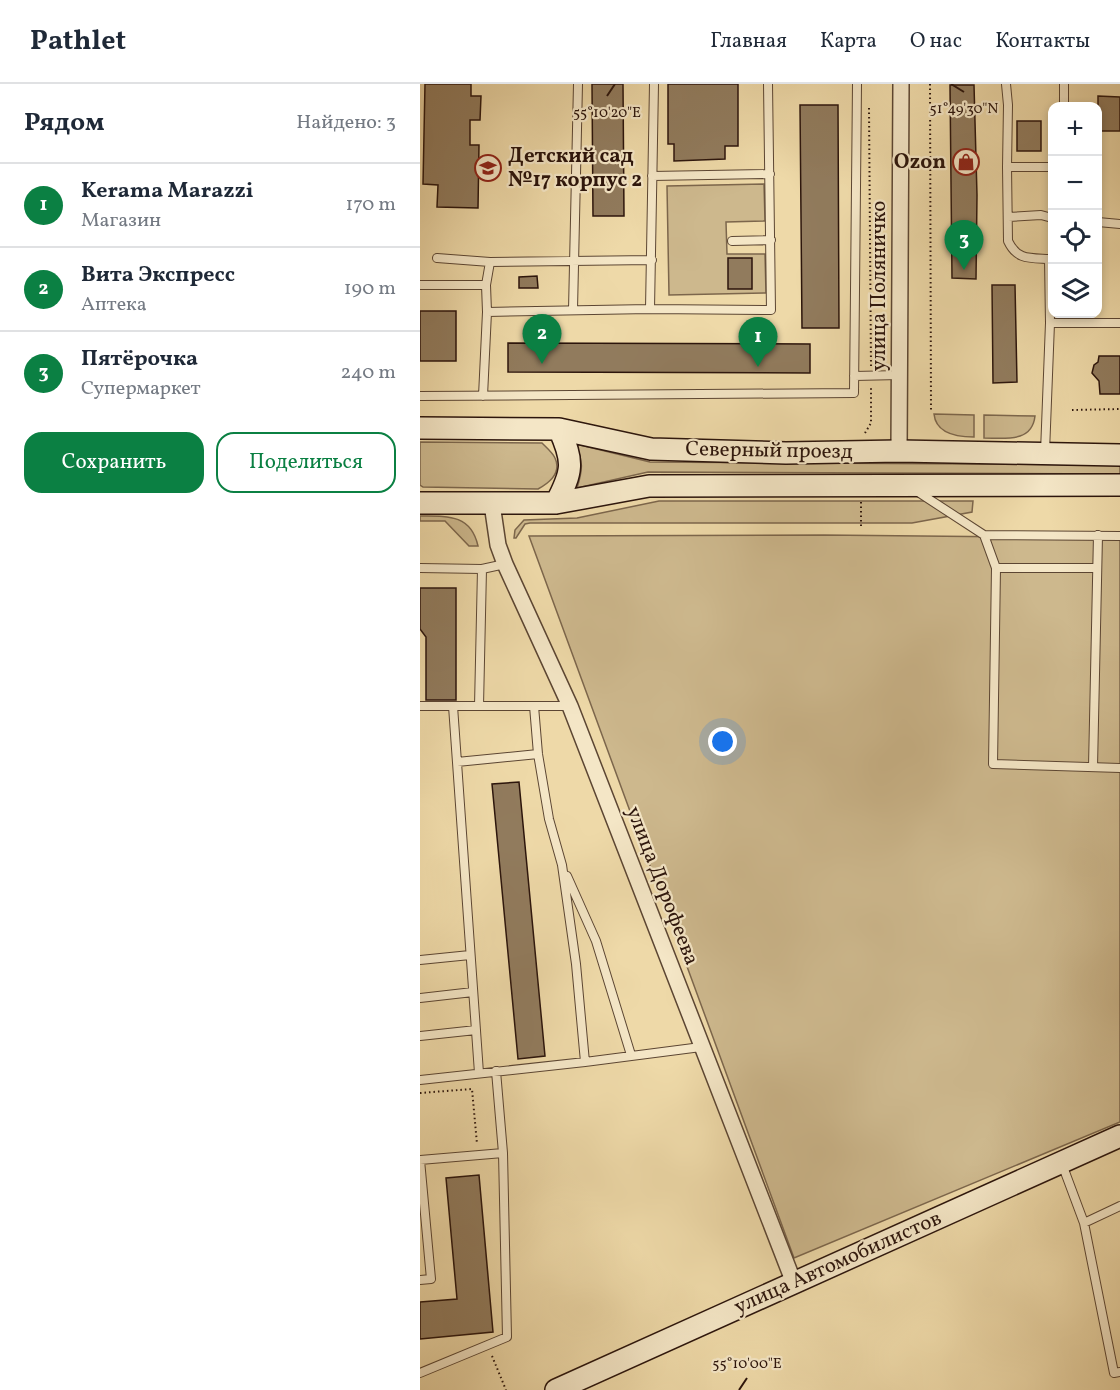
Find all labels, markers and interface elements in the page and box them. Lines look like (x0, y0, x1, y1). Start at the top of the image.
text: Pathlet (30, 22, 126, 61)
text: Главная (710, 27, 787, 56)
text: Карта (820, 27, 877, 56)
text: О нас (910, 27, 962, 56)
text: Контакты (995, 27, 1090, 56)
text: 51°49'30"N (930, 99, 998, 120)
map controls (1048, 102, 1102, 318)
button: + (1048, 102, 1102, 156)
text: 55°10'20"E (573, 103, 641, 124)
text: Рядом (24, 105, 104, 141)
text: Найдено: 3 (296, 109, 396, 137)
place label: Детский сад №17 корпус 2 (508, 142, 642, 195)
shop icon: Ozon (951, 147, 981, 177)
place label: Ozon (894, 148, 946, 177)
school or university icon: Детский сад №17 корпус 2 (473, 153, 503, 183)
button: − (1048, 156, 1102, 210)
text: Kerama Marazzi (81, 176, 254, 207)
text: 1 (39, 191, 48, 219)
text: 170 m (346, 191, 396, 219)
street label: улица Поляничко (865, 201, 894, 371)
text: Магазин (81, 207, 161, 235)
button: locate (1048, 210, 1102, 264)
pin: 3 (944, 220, 984, 270)
text: Вита Экспресс (81, 260, 235, 291)
button: layers (1048, 264, 1102, 318)
text: 2 (38, 275, 49, 303)
text: 190 m (344, 275, 396, 303)
text: Аптека (81, 291, 147, 319)
pin: 2 (522, 314, 562, 364)
pin: 1 (738, 318, 778, 367)
text: Пятёрочка (81, 344, 198, 375)
text: 3 (38, 359, 49, 387)
text: 240 m (341, 359, 396, 387)
text: Супермаркет (81, 375, 201, 403)
button: Сохранить (24, 432, 204, 493)
button: Поделиться (216, 432, 396, 493)
street label: Северный проезд (685, 435, 853, 467)
your location (708, 727, 737, 756)
street label: улица Дорофеева (618, 802, 706, 970)
street label: улица Автомобилистов (730, 1204, 946, 1322)
text: 55°10'00"E (712, 1354, 782, 1375)

